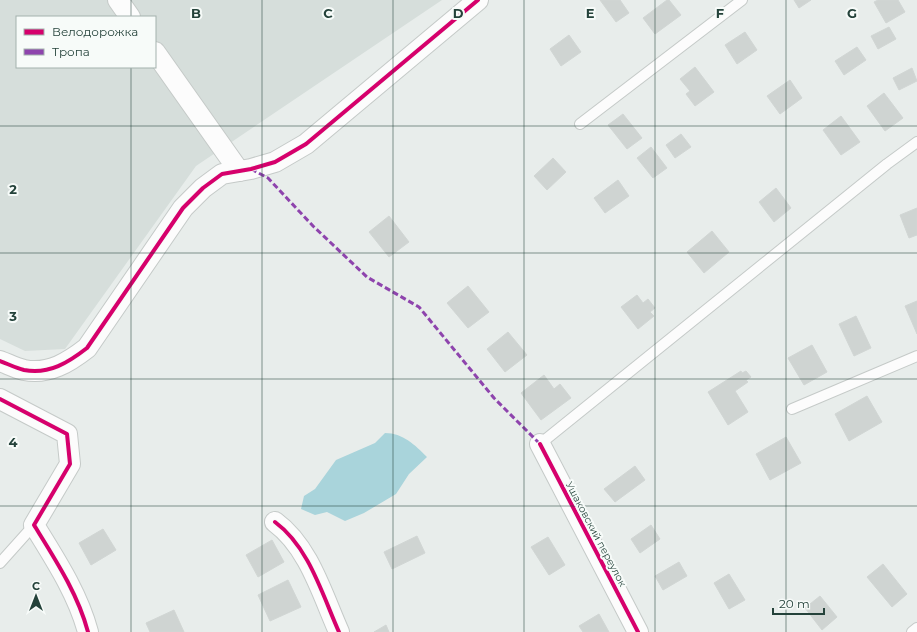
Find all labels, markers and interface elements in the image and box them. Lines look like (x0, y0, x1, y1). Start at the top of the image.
text: B (191, 5, 201, 21)
text: C (323, 5, 333, 21)
text: D (453, 5, 464, 21)
text: E (586, 5, 595, 21)
text: F (716, 5, 724, 21)
text: G (847, 5, 857, 21)
legend (16, 16, 156, 68)
text: Велодорожка (52, 24, 138, 39)
text: Тропа (52, 44, 90, 59)
text: 2 (9, 181, 17, 197)
text: 3 (8, 308, 17, 324)
text: 4 (9, 434, 18, 450)
street label: Ушаковский переулок (563, 479, 629, 589)
north arrow (16, 576, 56, 616)
text: С (32, 579, 40, 593)
scale bar (773, 590, 824, 616)
text: 20 m (779, 596, 810, 611)

